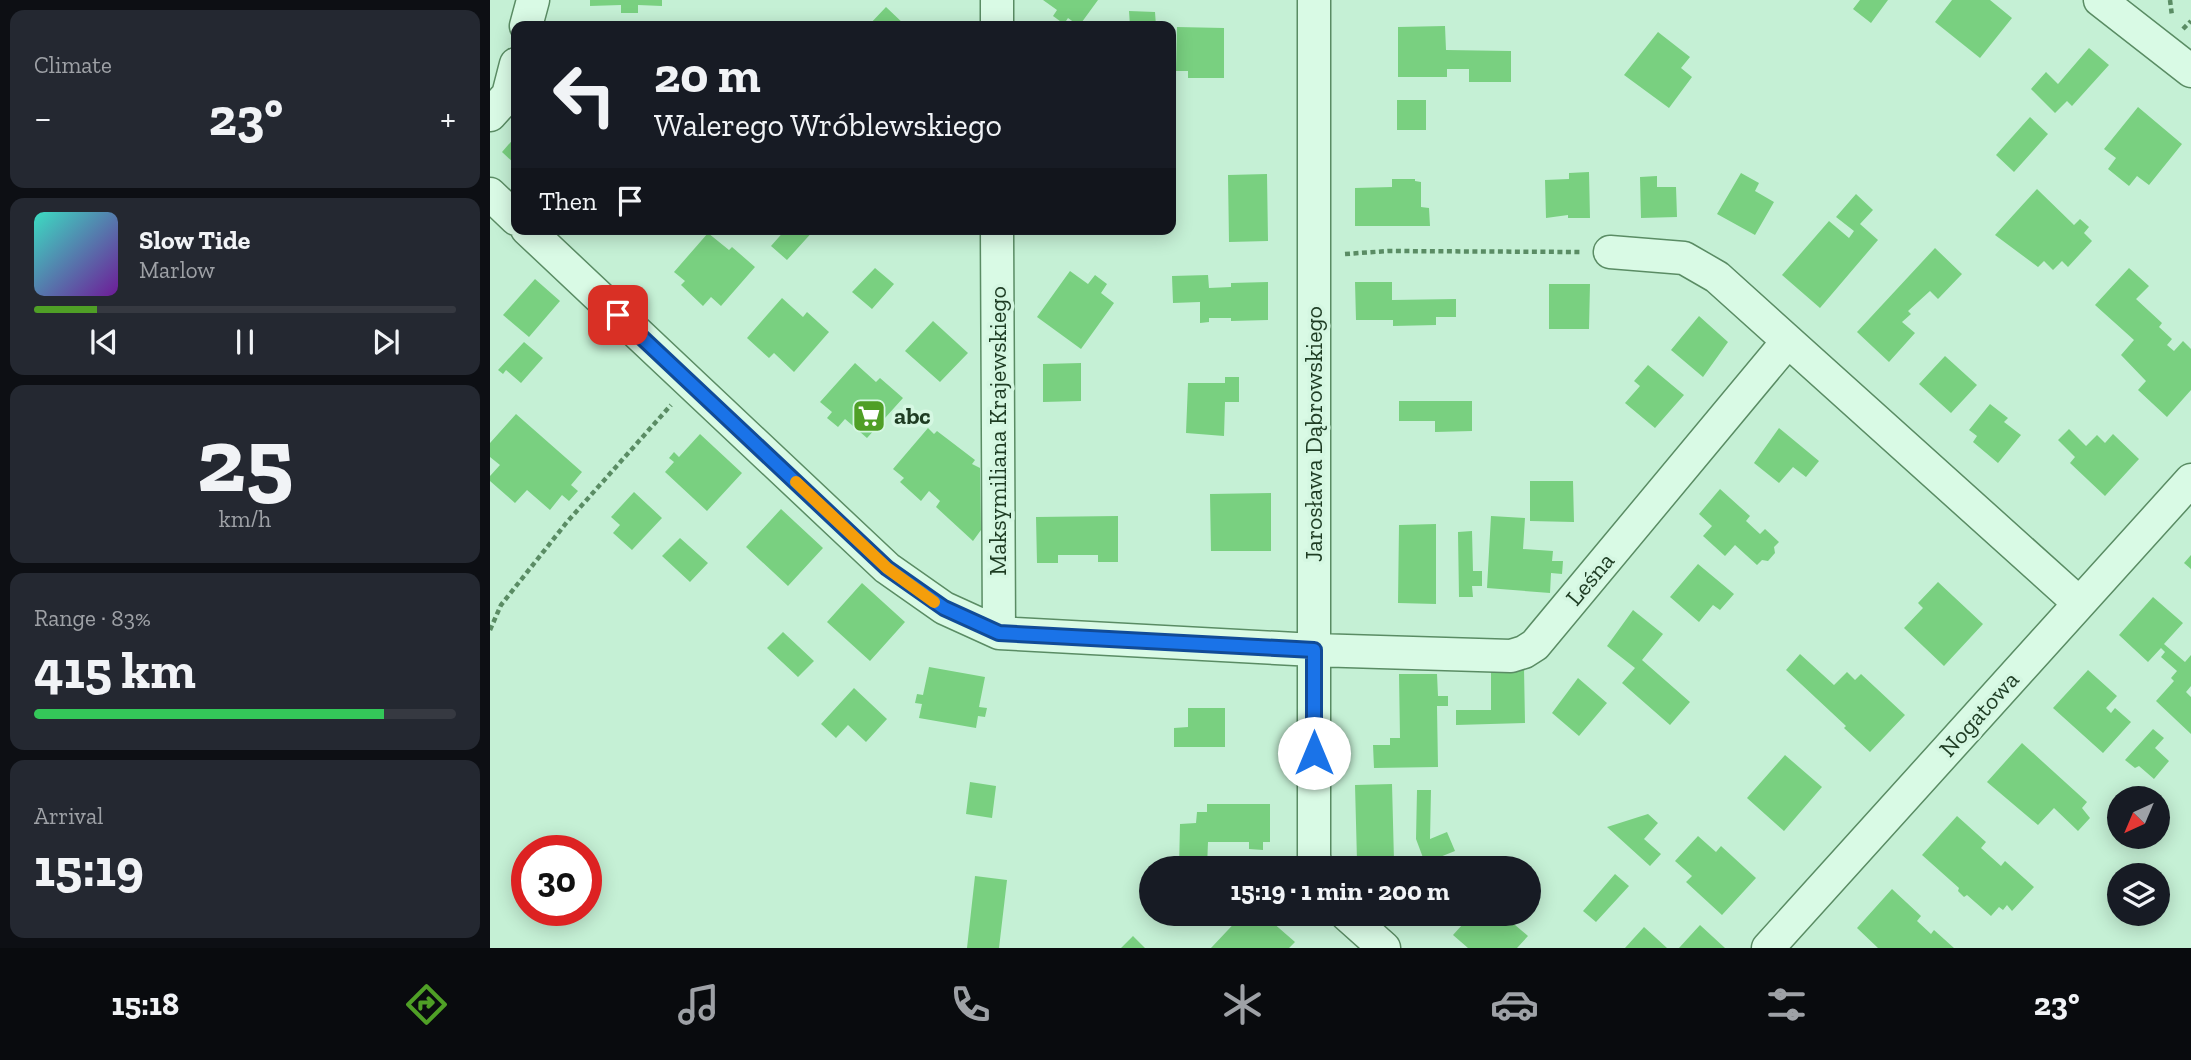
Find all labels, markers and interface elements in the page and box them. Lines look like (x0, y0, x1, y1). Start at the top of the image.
text: 20 m (654, 46, 761, 105)
icon: left (539, 49, 630, 140)
text: Climate (34, 51, 112, 79)
text: 23° (209, 86, 283, 148)
text: − (34, 95, 52, 141)
text: + (440, 95, 456, 141)
text: Walerego Wróblewskiego (654, 106, 1002, 144)
icon: arrive (611, 182, 649, 220)
text: Then (539, 185, 597, 217)
text: Slow Tide (139, 224, 250, 256)
text: Marlow (139, 256, 215, 284)
pin (588, 285, 648, 345)
street label: Maksymiliana Krajewskiego (983, 286, 1012, 576)
icon: arrive (599, 296, 637, 334)
street label: Jarosława Dąbrowskiego (1299, 306, 1328, 562)
icon: previous (85, 323, 123, 361)
icon: pause (226, 323, 264, 361)
icon: next (367, 323, 405, 361)
supermarket icon: abc (850, 397, 888, 435)
place label: abc (894, 401, 931, 430)
text: 25 (197, 405, 293, 514)
text: km/h (219, 505, 271, 533)
street label: Leśna (1559, 546, 1620, 611)
text: Range · 83% (34, 604, 151, 632)
text: 415 km (34, 639, 196, 701)
street label: Nogatowa (1933, 665, 2025, 762)
position arrow (1277, 716, 1351, 790)
north arrow (2107, 786, 2170, 849)
map controls (2107, 786, 2170, 926)
text: Arrival (34, 802, 103, 830)
speed limit sign: 30 (511, 835, 602, 926)
text: 15:19 (34, 837, 144, 899)
button: layers (2107, 863, 2170, 926)
text: 15:19 · 1 min · 200 m (1230, 875, 1450, 907)
icon: directions (402, 980, 451, 1029)
icon: music (674, 980, 723, 1029)
icon: phone (946, 980, 995, 1029)
icon: climate (1218, 980, 1267, 1029)
icon: car (1490, 980, 1539, 1029)
icon: filters (1762, 980, 1811, 1029)
text: 15:18 (111, 985, 179, 1023)
text: 23° (2034, 985, 2080, 1023)

